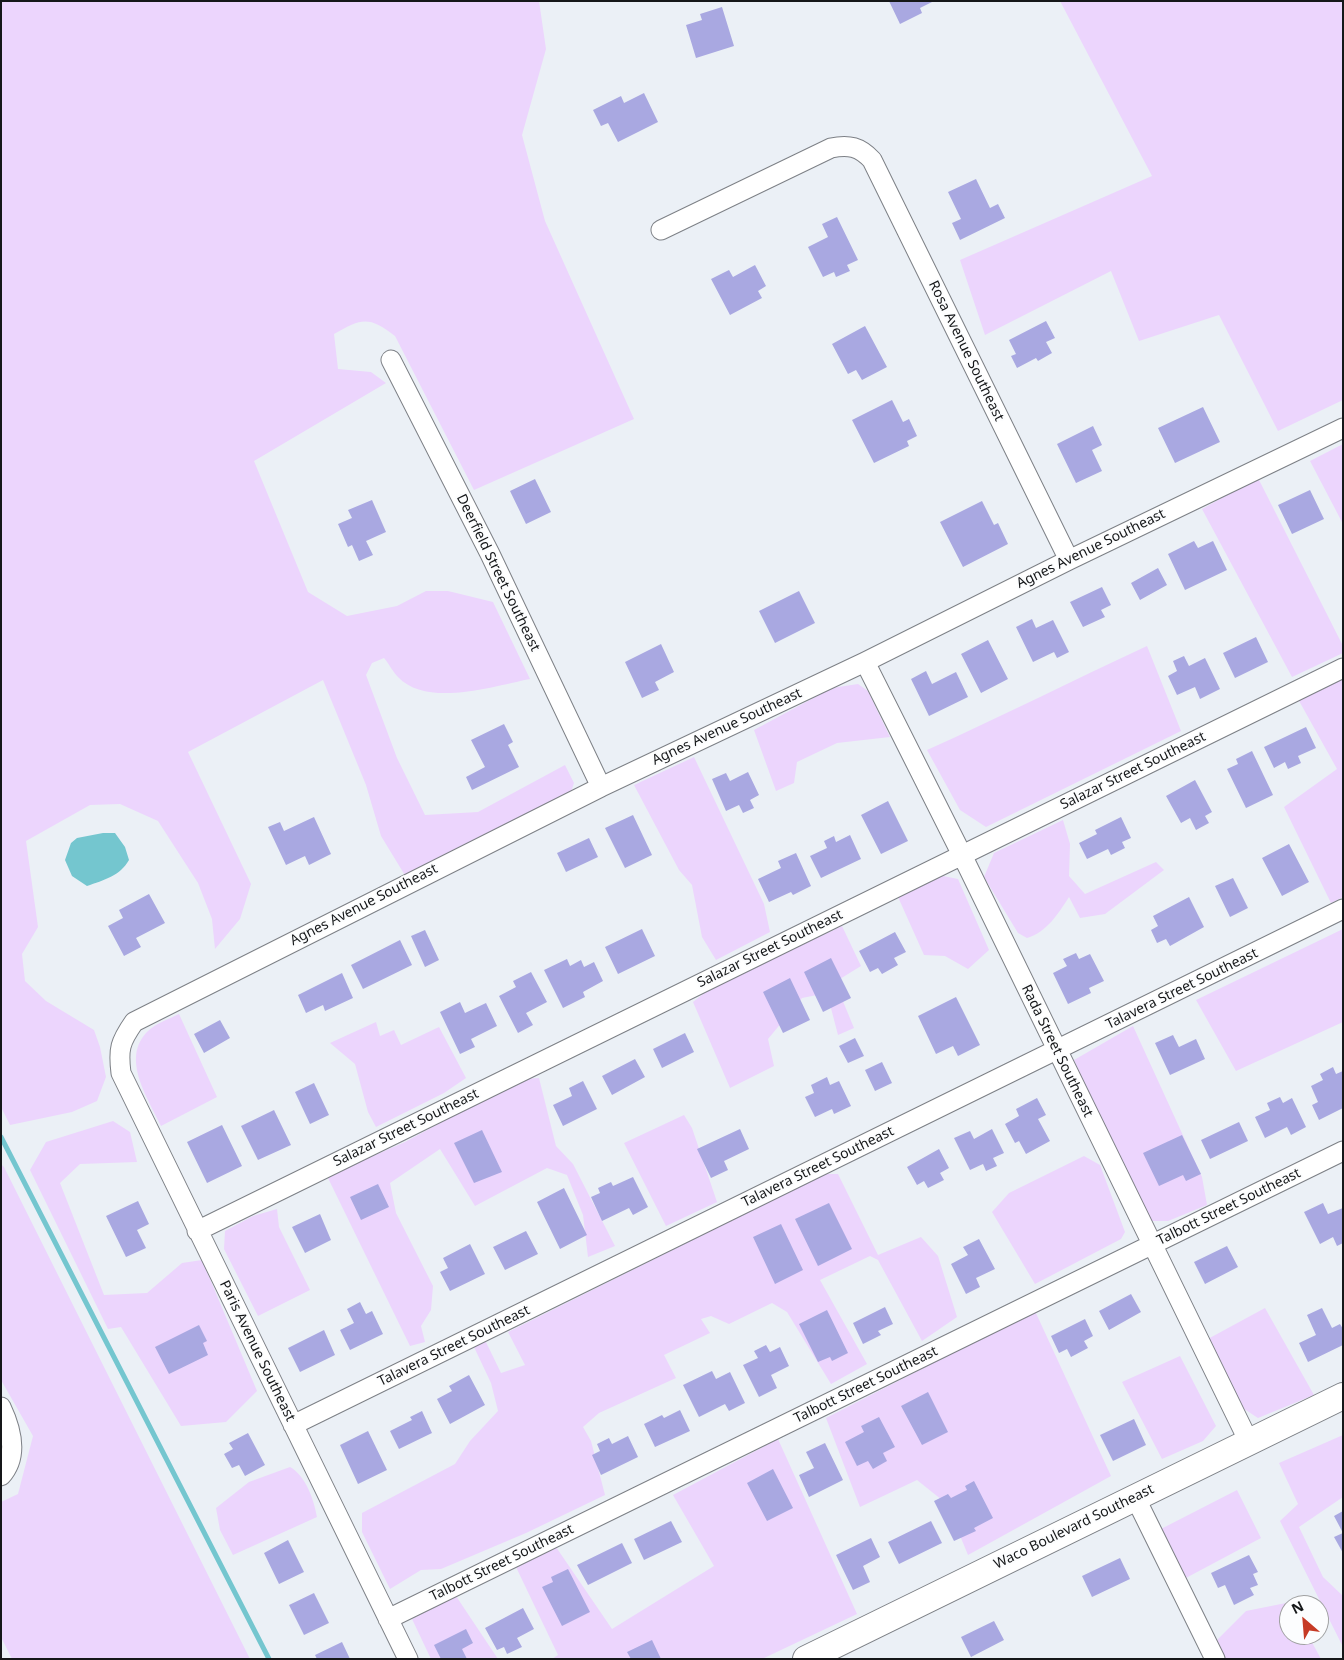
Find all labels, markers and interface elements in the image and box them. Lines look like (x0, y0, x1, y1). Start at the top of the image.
street label: Rosa Avenue Southeast (925, 278, 1007, 424)
street label: Deerfield Street Southeast (453, 492, 543, 654)
street label: Agnes Avenue Southeast (1014, 506, 1168, 592)
street label: Agnes Avenue Southeast (649, 685, 805, 769)
street label: Salazar Street Southeast (1058, 728, 1208, 814)
street label: Agnes Avenue Southeast (287, 860, 441, 950)
street label: Salazar Street Southeast (695, 906, 845, 992)
street label: Talavera Street Southeast (1103, 945, 1261, 1033)
street label: Rada Street Southeast (1018, 982, 1096, 1120)
street label: Salazar Street Southeast (331, 1085, 481, 1171)
street label: Talavera Street Southeast (739, 1123, 897, 1211)
street label: Talbott Street Southeast (1154, 1165, 1304, 1249)
street label: Paris Avenue Southeast (216, 1278, 298, 1424)
street label: Talavera Street Southeast (375, 1302, 533, 1390)
street label: Talbott Street Southeast (791, 1343, 941, 1427)
street label: Waco Boulevard Southeast (991, 1481, 1157, 1573)
street label: Talbott Street Southeast (427, 1521, 577, 1605)
north arrow (1279, 1595, 1329, 1645)
text: N (1288, 1596, 1307, 1618)

